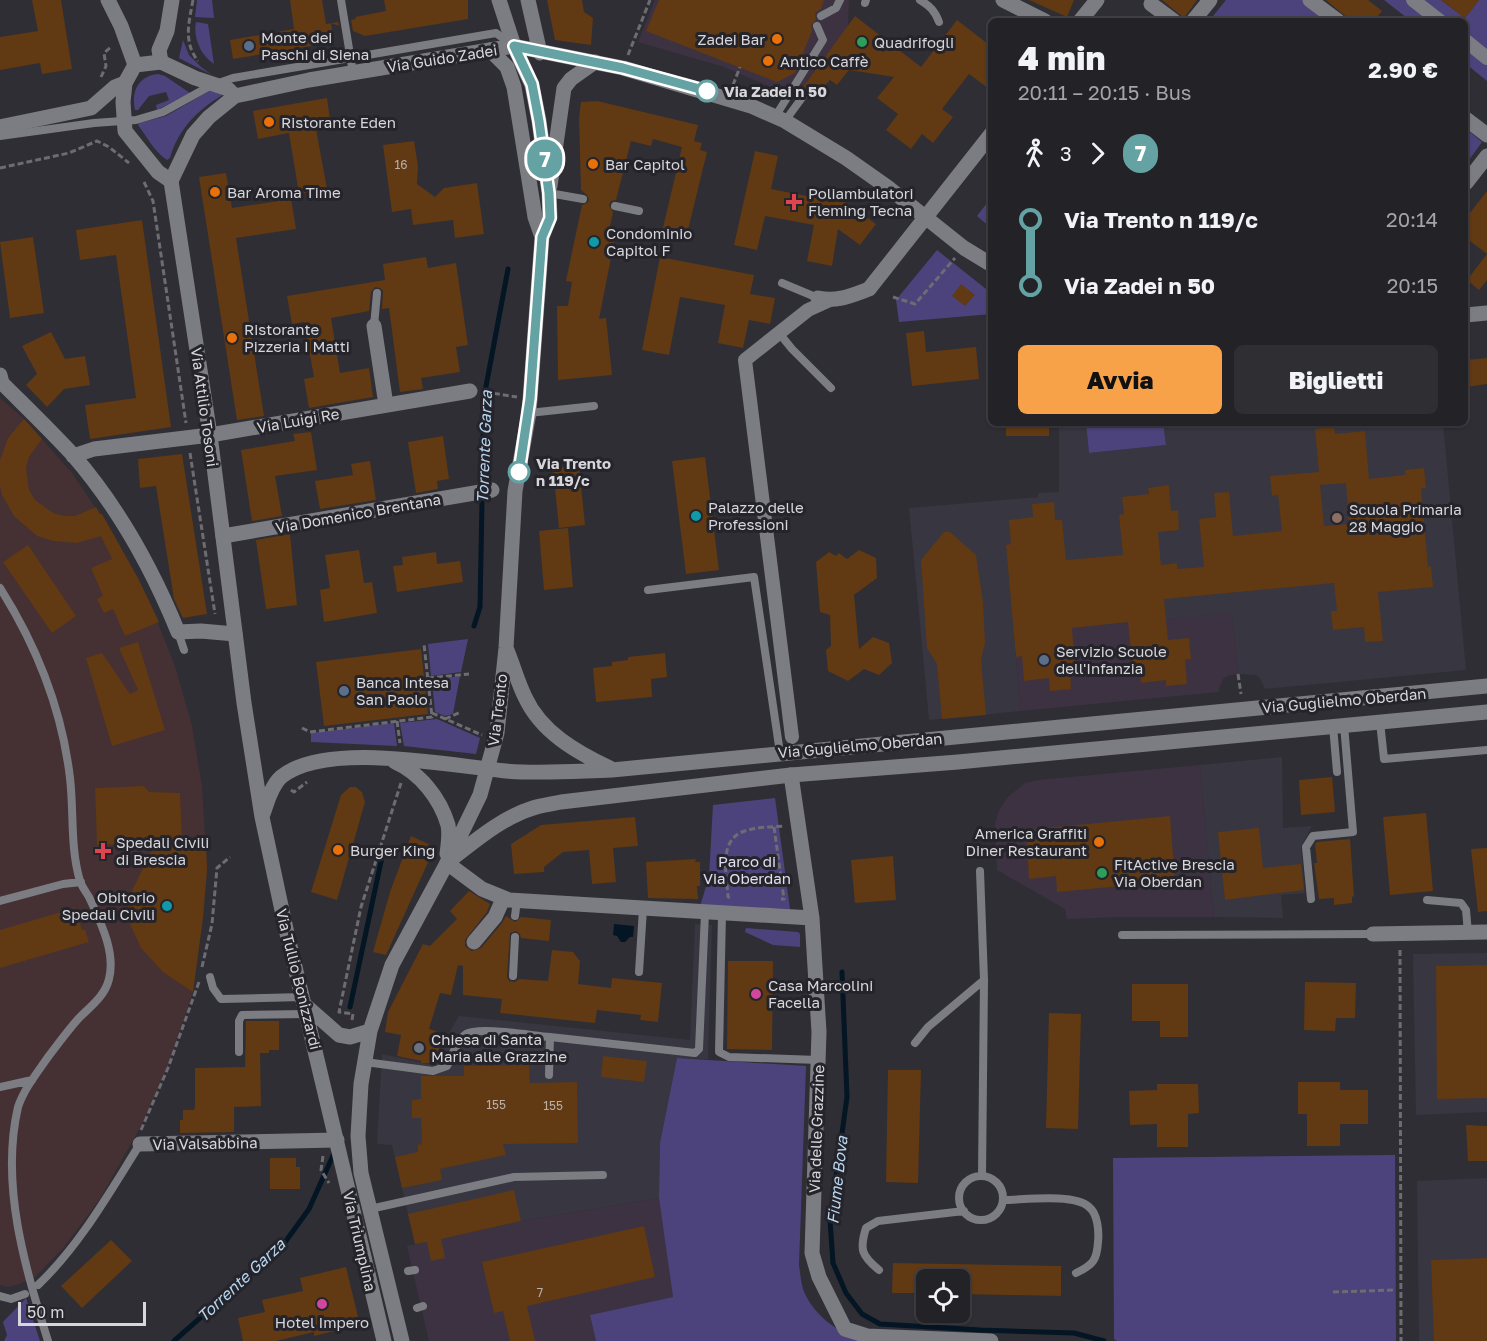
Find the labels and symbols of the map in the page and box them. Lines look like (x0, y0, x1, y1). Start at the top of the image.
place label: Monte dei Paschi di Siena (261, 28, 369, 63)
place label: Zadei Bar (697, 30, 765, 48)
marker: Zadei Bar (770, 32, 784, 46)
place label: Quadrifogli (874, 33, 954, 51)
marker: Quadrifogli (855, 35, 869, 49)
marker: Monte dei Paschi di Siena (242, 39, 256, 53)
street label: Via Guido Zadei (386, 40, 498, 76)
place label: Antico Caffè (780, 52, 869, 70)
marker: Antico Caffè (761, 54, 775, 68)
marker: Via Zadei n 50 (696, 80, 718, 102)
place label: Via Zadei n 50 (724, 82, 827, 100)
place label: Ristorante Eden (281, 113, 396, 131)
marker: Ristorante Eden (262, 115, 276, 129)
line badge: 7 (526, 140, 564, 178)
place label: Bar Capitol (605, 155, 685, 173)
house number: 16 (394, 157, 408, 172)
marker: Bar Capitol (586, 157, 600, 171)
place label: Bar Aroma Time (227, 183, 341, 201)
place label: Poliambulatori Fleming Tecna (808, 184, 914, 219)
marker: Bar Aroma Time (208, 185, 222, 199)
marker: Poliambulatori Fleming Tecna (785, 193, 803, 211)
place label: Condominio Capitol F (606, 224, 692, 259)
marker: Condominio Capitol F (587, 235, 601, 249)
place label: Ristorante Pizzeria I Matti (244, 320, 350, 355)
marker: Ristorante Pizzeria I Matti (225, 331, 239, 345)
street label: Via Attilio Tosoni (188, 346, 222, 468)
water label: Torrente Garza (472, 389, 496, 504)
street label: Via Luigi Re (255, 404, 341, 436)
place label: Via Trento n 119/c (536, 454, 611, 489)
marker: Via Trento n 119/c (508, 461, 530, 483)
street label: Via Domenico Brentana (274, 490, 442, 536)
place label: Palazzo delle Professioni (708, 498, 804, 533)
place label: Scuola Primaria 28 Maggio (1349, 500, 1462, 535)
marker: Palazzo delle Professioni (689, 509, 703, 523)
marker: Scuola Primaria 28 Maggio (1330, 511, 1344, 525)
place label: Servizio Scuole dell'Infanzia (1056, 642, 1167, 677)
marker: Servizio Scuole dell'Infanzia (1037, 653, 1051, 667)
place label: Banca Intesa San Paolo (356, 673, 449, 708)
street label: Via Trento (484, 673, 510, 747)
marker: Banca Intesa San Paolo (337, 684, 351, 698)
street label: Via Guglielmo Oberdan (1261, 684, 1427, 716)
street label: Via Guglielmo Oberdan (777, 729, 943, 761)
place label: America Graffiti Diner Restaurant (965, 824, 1087, 859)
place label: Spedali Civili di Brescia (116, 833, 209, 868)
marker: America Graffiti Diner Restaurant (1092, 835, 1106, 849)
place label: Burger King (350, 841, 435, 859)
marker: Spedali Civili di Brescia (94, 842, 112, 860)
marker: Burger King (331, 843, 345, 857)
park label: Parco di Via Oberdan (703, 852, 791, 887)
place label: FitActive Brescia Via Oberdan (1114, 855, 1235, 890)
marker: FitActive Brescia Via Oberdan (1095, 866, 1109, 880)
place label: Obitorio Spedali Civili (62, 888, 155, 923)
marker: Obitorio Spedali Civili (160, 899, 174, 913)
street label: Via Tullio Bonizzardi (273, 907, 325, 1051)
place label: Casa Marcolini Facella (768, 976, 873, 1011)
marker: Casa Marcolini Facella (749, 987, 763, 1001)
place label: Chiesa di Santa Maria alle Grazzine (431, 1030, 567, 1065)
marker: Chiesa di Santa Maria alle Grazzine (412, 1041, 426, 1055)
street label: Via delle Grazzine (805, 1064, 827, 1193)
house number: 155 (486, 1097, 506, 1112)
house number: 155 (543, 1098, 563, 1113)
street label: Via Valsabbina (152, 1133, 258, 1153)
water label: Fiume Bova (822, 1134, 852, 1225)
street label: Via Triumplina (340, 1189, 380, 1293)
water label: Torrente Garza (193, 1234, 290, 1326)
house number: 7 (537, 1285, 543, 1300)
marker: Hotel Impero (315, 1297, 329, 1311)
scale bar (18, 1299, 146, 1326)
place label: Hotel Impero (275, 1313, 369, 1331)

